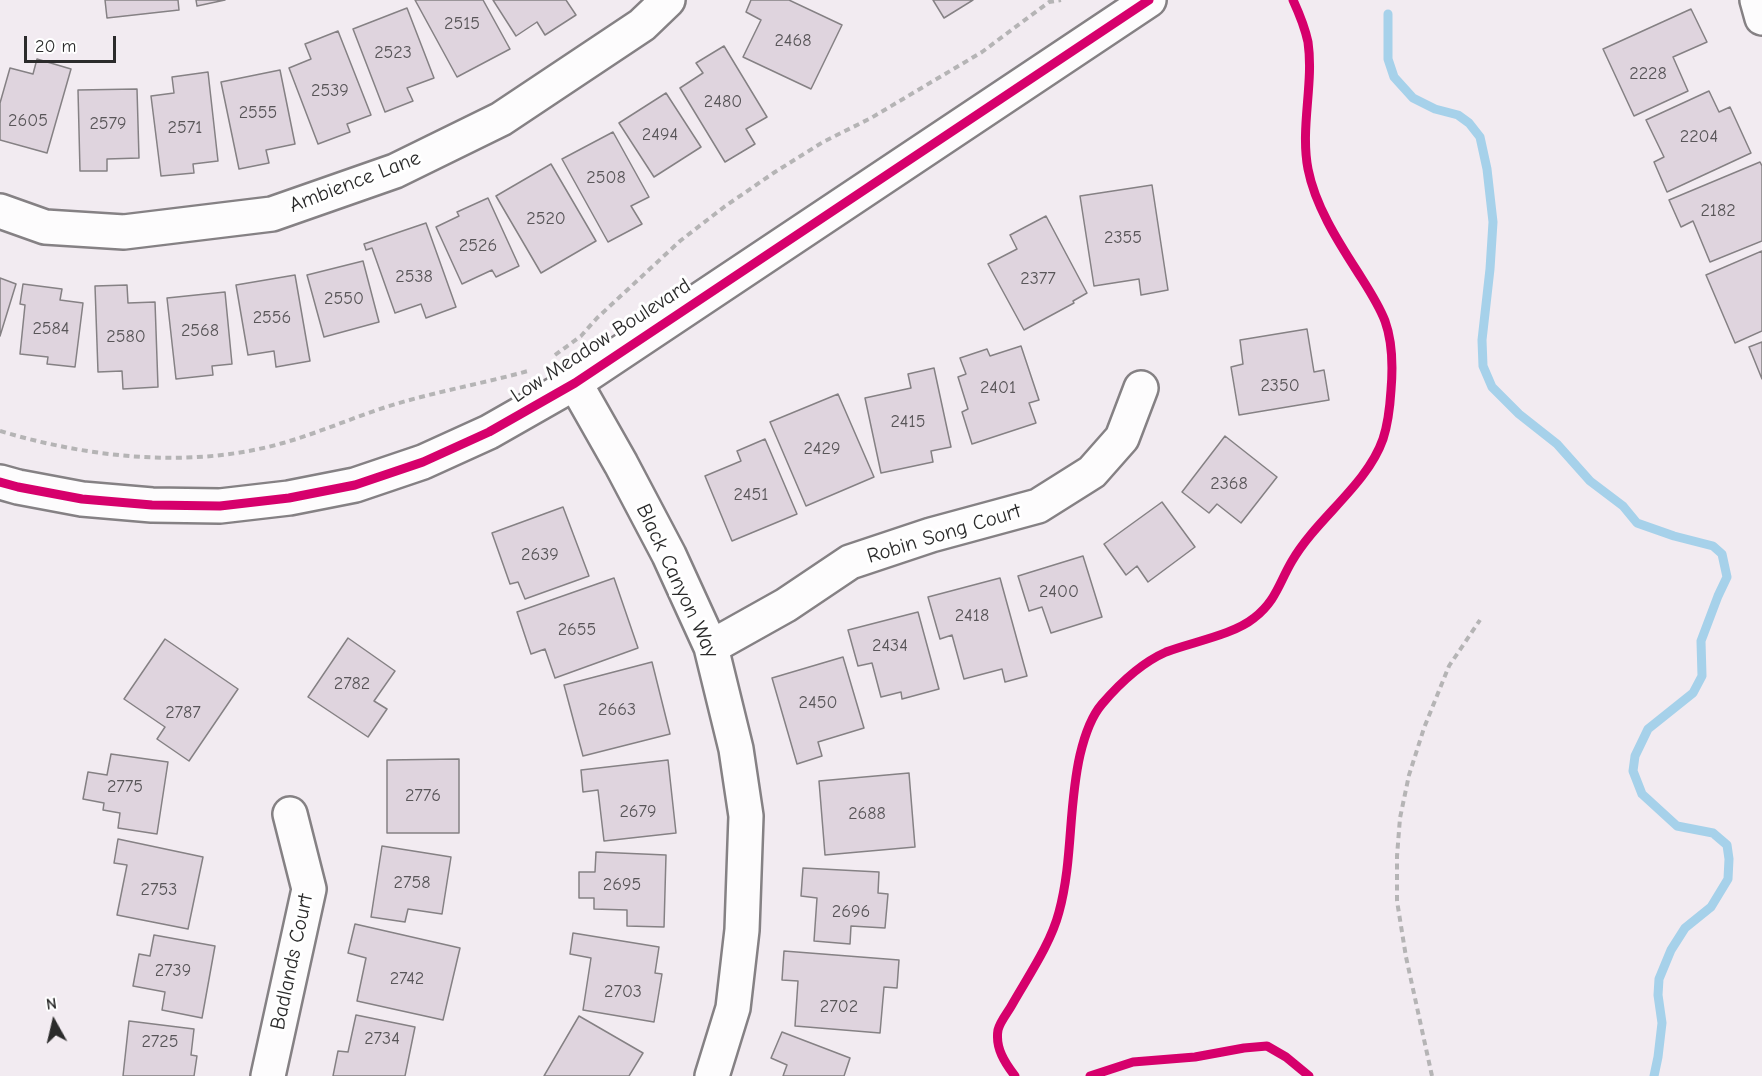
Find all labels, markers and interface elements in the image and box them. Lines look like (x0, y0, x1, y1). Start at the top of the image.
house number: 2515 (444, 13, 480, 35)
scale bar (27, 24, 118, 62)
house number: 2468 (774, 30, 812, 52)
text: 20 m (35, 36, 76, 57)
house number: 2523 (374, 42, 412, 64)
house number: 2228 (1629, 63, 1667, 85)
house number: 2539 (311, 80, 349, 102)
house number: 2480 (704, 91, 742, 113)
house number: 2555 (239, 102, 277, 124)
house number: 2605 (8, 110, 48, 132)
house number: 2579 (89, 113, 127, 135)
house number: 2571 (168, 117, 202, 139)
house number: 2494 (642, 124, 678, 146)
house number: 2204 (1680, 126, 1718, 148)
street label: Ambience Lane (286, 145, 424, 219)
house number: 2508 (586, 167, 626, 189)
house number: 2182 (1700, 200, 1736, 222)
house number: 2520 (526, 208, 566, 230)
house number: 2355 (1104, 227, 1142, 249)
house number: 2526 (459, 235, 497, 257)
house number: 2538 (395, 266, 433, 288)
house number: 2377 (1020, 268, 1056, 290)
street label: Low Meadow Boulevard (506, 273, 696, 409)
house number: 2550 (324, 288, 364, 310)
house number: 2556 (253, 307, 291, 329)
house number: 2584 (32, 318, 70, 340)
house number: 2568 (181, 320, 219, 342)
house number: 2580 (106, 326, 146, 348)
house number: 2350 (1260, 375, 1300, 397)
house number: 2401 (980, 377, 1016, 399)
house number: 2415 (891, 411, 925, 433)
house number: 2429 (803, 438, 841, 460)
house number: 2368 (1210, 473, 1248, 495)
house number: 2451 (734, 484, 768, 506)
street label: Robin Song Court (864, 499, 1024, 569)
street label: Black Canyon Way (630, 500, 724, 662)
house number: 2639 (521, 544, 559, 566)
house number: 2400 (1039, 581, 1079, 603)
house number: 2418 (955, 605, 989, 627)
house number: 2655 (558, 619, 596, 641)
house number: 2434 (872, 635, 908, 657)
house number: 2782 (334, 673, 370, 695)
house number: 2450 (799, 692, 837, 714)
house number: 2663 (598, 699, 636, 721)
house number: 2787 (165, 702, 201, 724)
house number: 2775 (107, 776, 143, 798)
house number: 2776 (405, 785, 441, 807)
house number: 2679 (619, 801, 657, 823)
house number: 2688 (848, 803, 886, 825)
house number: 2758 (394, 872, 430, 894)
house number: 2695 (603, 874, 641, 896)
house number: 2753 (141, 879, 177, 901)
street label: Badlands Court (265, 892, 319, 1032)
house number: 2696 (832, 901, 870, 923)
house number: 2739 (155, 960, 191, 982)
house number: 2742 (390, 968, 424, 990)
house number: 2703 (604, 981, 642, 1003)
north arrow (24, 992, 84, 1052)
text: N (45, 995, 58, 1014)
house number: 2702 (820, 996, 858, 1018)
house number: 2734 (364, 1028, 400, 1050)
house number: 2725 (141, 1031, 179, 1053)

